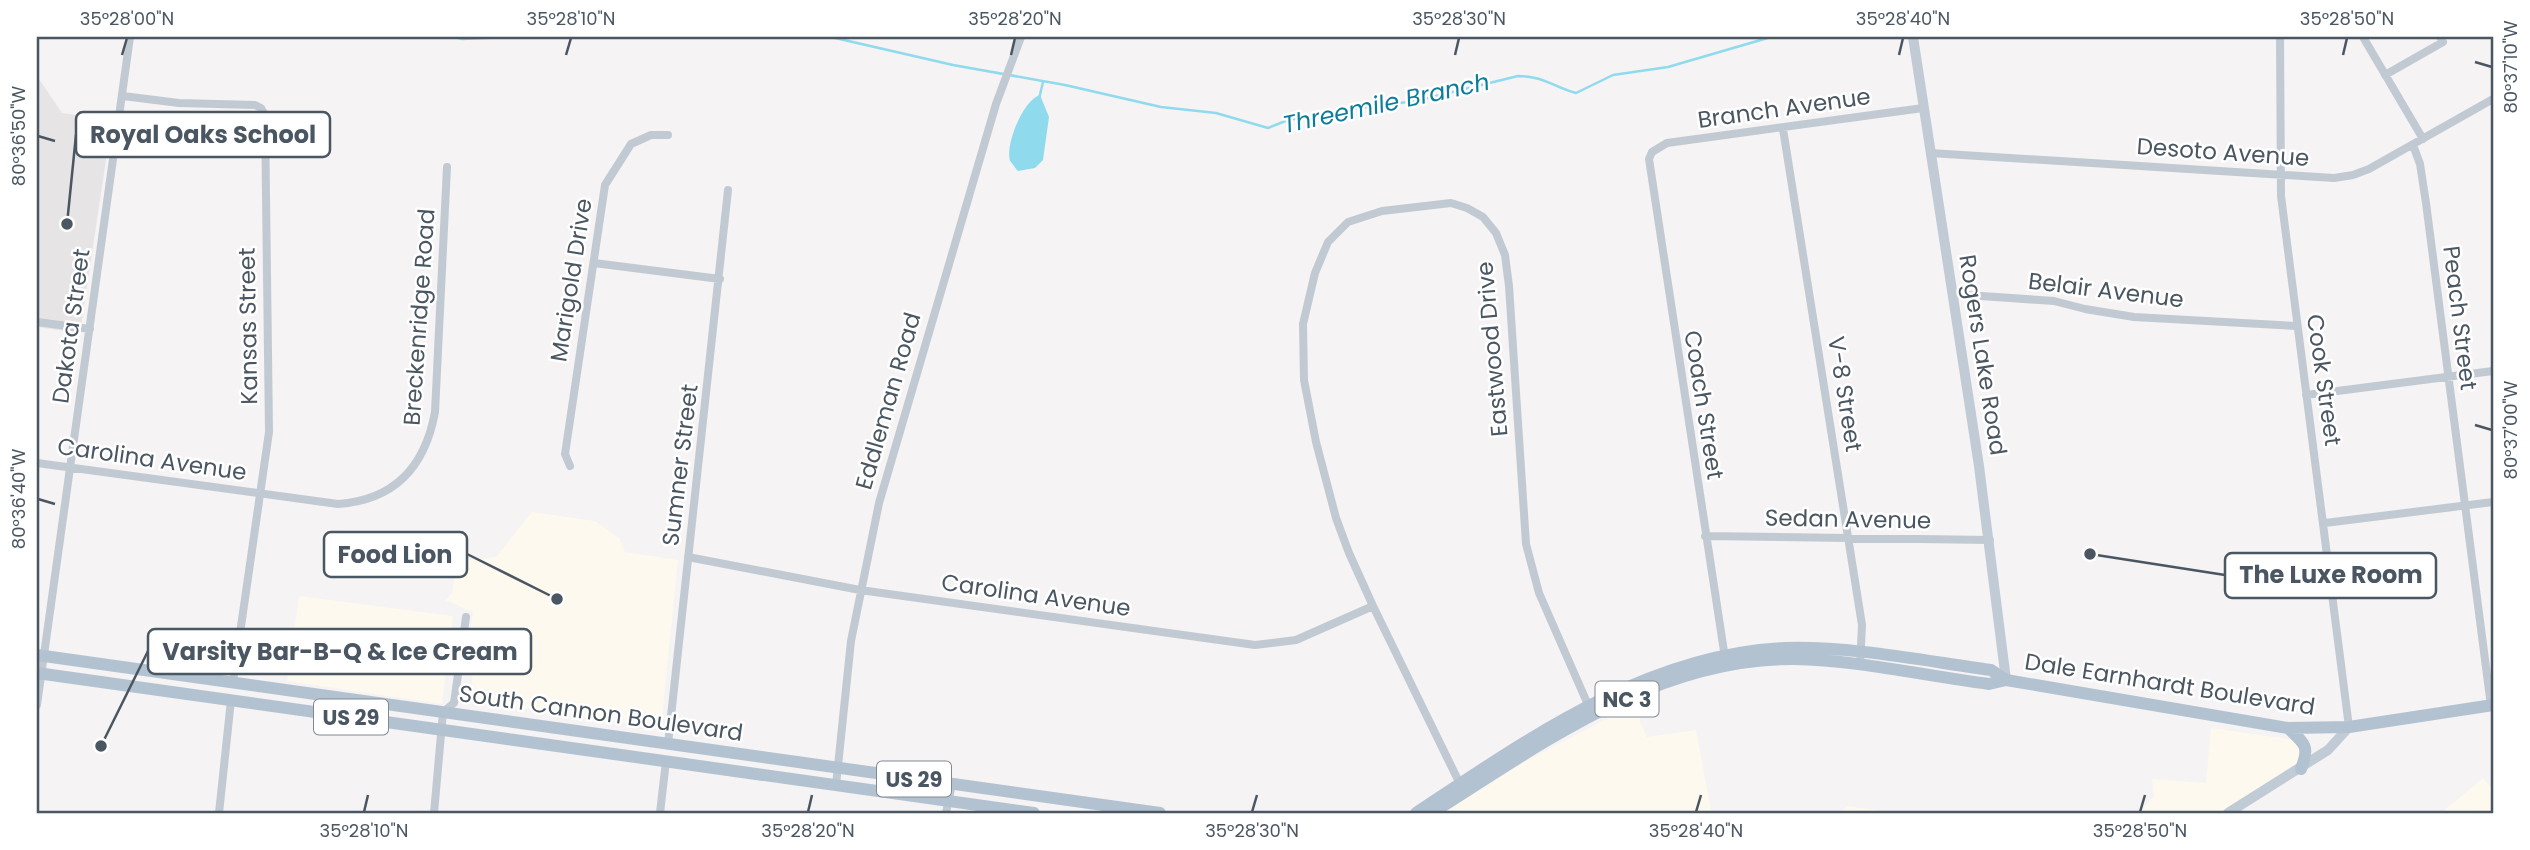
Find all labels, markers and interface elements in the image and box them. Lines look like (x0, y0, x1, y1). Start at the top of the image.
text: 35°28'00"N (80, 6, 174, 31)
text: 35°28'10"N (527, 6, 615, 31)
text: 35°28'20"N (968, 6, 1062, 31)
text: 35°28'30"N (1412, 6, 1506, 31)
text: 35°28'40"N (1856, 6, 1950, 31)
text: 35°28'50"N (2300, 6, 2394, 31)
text: 80°37'10"W (2498, 20, 2523, 114)
water label: Threemile Branch (1279, 65, 1493, 141)
street label: Branch Avenue (1696, 80, 1872, 136)
text: 80°36'50"W (6, 85, 31, 186)
callout: Royal Oaks School (76, 112, 330, 157)
text: Royal Oaks School (90, 118, 316, 151)
street label: Desoto Avenue (2136, 130, 2310, 174)
street label: Marigold Drive (542, 196, 600, 364)
street label: Breckenridge Road (395, 208, 443, 426)
street label: Peach Street (2435, 244, 2485, 392)
street label: Dakota Street (44, 247, 98, 405)
street label: Kansas Street (231, 247, 265, 405)
street label: Rogers Lake Road (1951, 252, 2015, 458)
street label: Eastwood Drive (1468, 260, 1516, 438)
street label: Belair Avenue (2026, 265, 2186, 315)
street label: Eddleman Road (847, 309, 929, 493)
street label: Cook Street (2299, 312, 2349, 448)
street label: Coach Street (1676, 328, 1732, 482)
street label: V-8 Street (1820, 334, 1870, 454)
text: 80°37'00"W (2498, 380, 2523, 479)
street label: Sumner Street (654, 382, 706, 548)
street label: Carolina Avenue (55, 430, 249, 488)
text: 80°36'40"W (6, 448, 31, 549)
street label: Sedan Avenue (1765, 502, 1931, 536)
callout: Food Lion (324, 532, 467, 577)
text: Food Lion (337, 538, 453, 571)
callout: The Luxe Room (2225, 553, 2436, 598)
text: The Luxe Room (2239, 558, 2423, 591)
street label: Carolina Avenue (939, 566, 1133, 624)
callout: Varsity Bar-B-Q & Ice Cream (148, 629, 531, 674)
text: Varsity Bar-B-Q & Ice Cream (162, 635, 518, 668)
street label: Dale Earnhardt Boulevard (2023, 645, 2317, 723)
street label: South Cannon Boulevard (457, 677, 745, 749)
road number: NC 3 (1596, 682, 1658, 716)
road number: US 29 (314, 700, 388, 734)
road number: US 29 (877, 762, 951, 796)
text: 35°28'10"N (320, 818, 408, 843)
text: 35°28'20"N (761, 818, 855, 843)
text: 35°28'30"N (1205, 818, 1299, 843)
text: 35°28'40"N (1649, 818, 1743, 843)
text: 35°28'50"N (2093, 818, 2187, 843)

